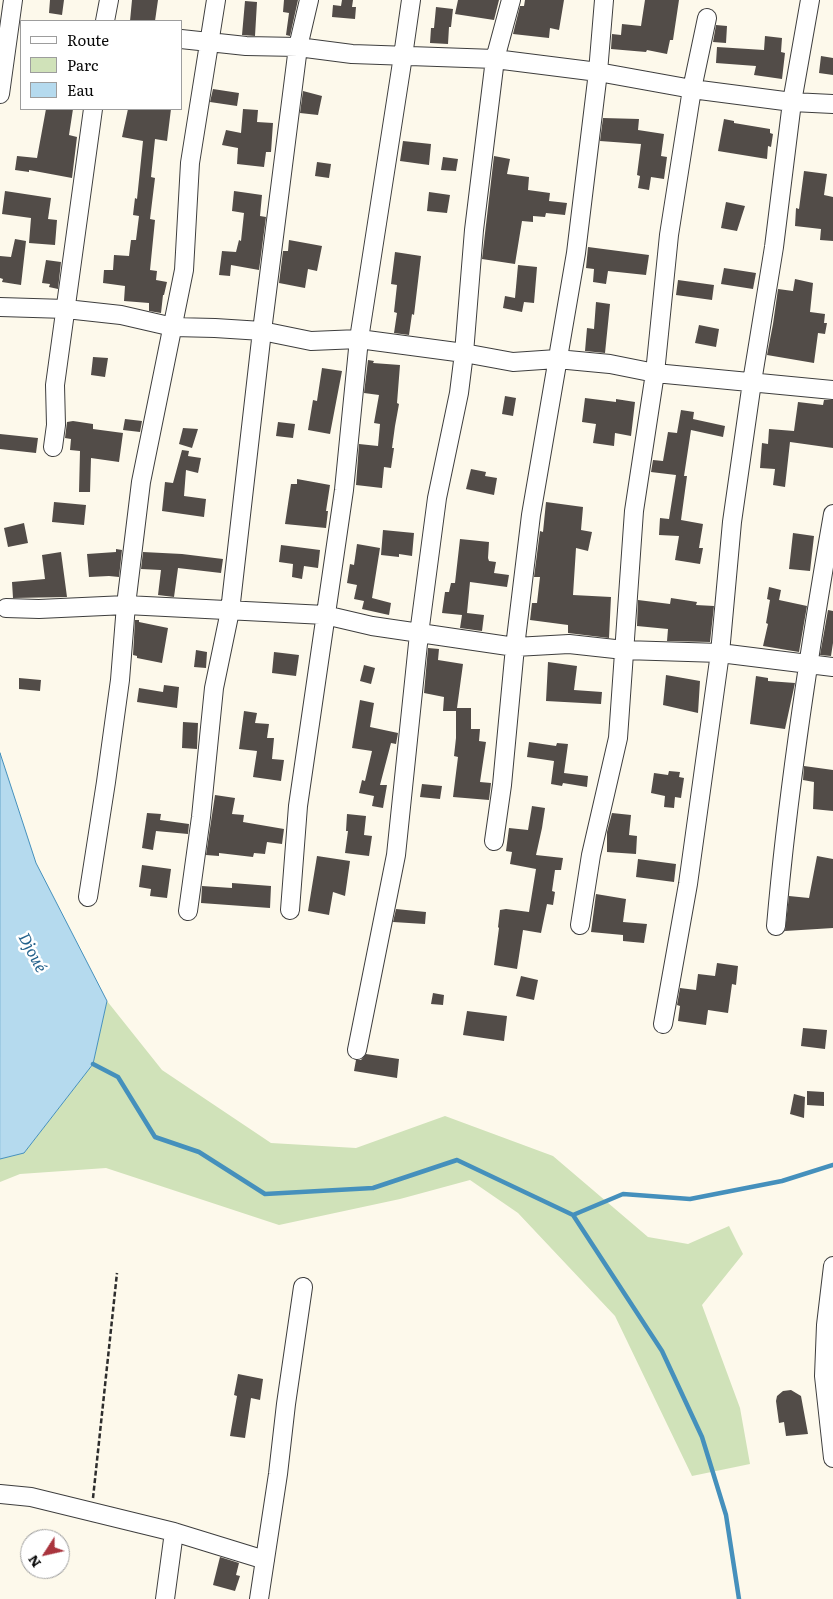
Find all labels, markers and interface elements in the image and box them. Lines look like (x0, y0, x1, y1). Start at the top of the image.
legend (20, 20, 182, 110)
text: Route (67, 28, 109, 51)
text: Parc (67, 53, 98, 76)
text: Eau (67, 78, 94, 101)
water label: Djoué (14, 930, 50, 976)
north arrow (20, 1529, 70, 1579)
text: N (22, 1551, 45, 1573)

